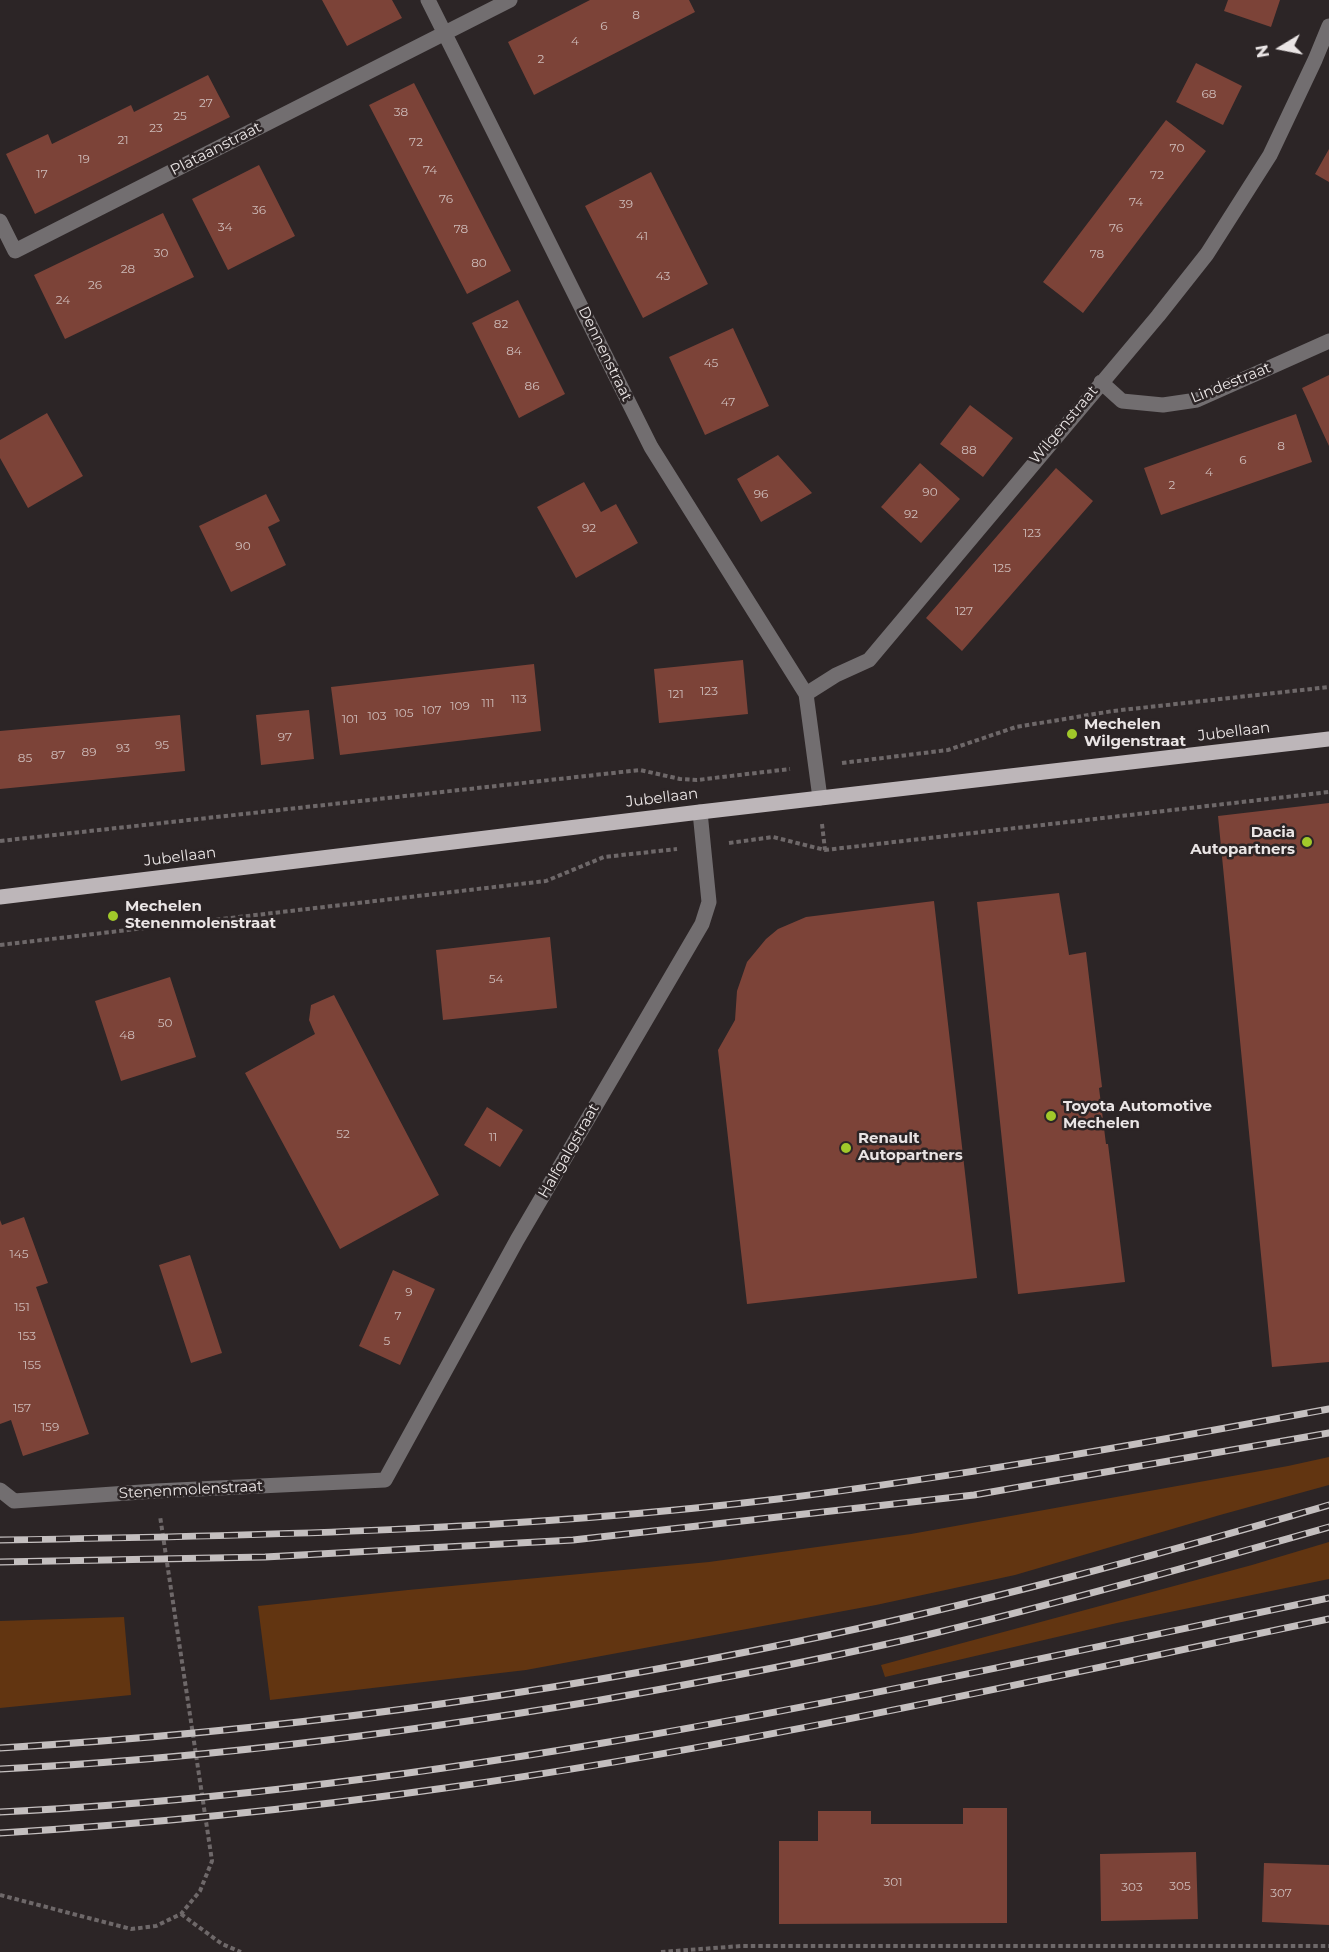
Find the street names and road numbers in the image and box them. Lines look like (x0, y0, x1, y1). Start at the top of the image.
street label: Plataanstraat (167, 118, 265, 180)
street label: Dennenstraat (574, 304, 636, 404)
street label: Lindestraat (1188, 359, 1274, 407)
street label: Wilgenstraat (1026, 382, 1102, 468)
street label: Jubellaan (1197, 719, 1271, 745)
street label: Jubellaan (625, 785, 699, 811)
street label: Jubellaan (143, 844, 217, 870)
street label: Halfgalgstraat (535, 1101, 603, 1201)
street label: Stenenmolenstraat (118, 1477, 264, 1503)

